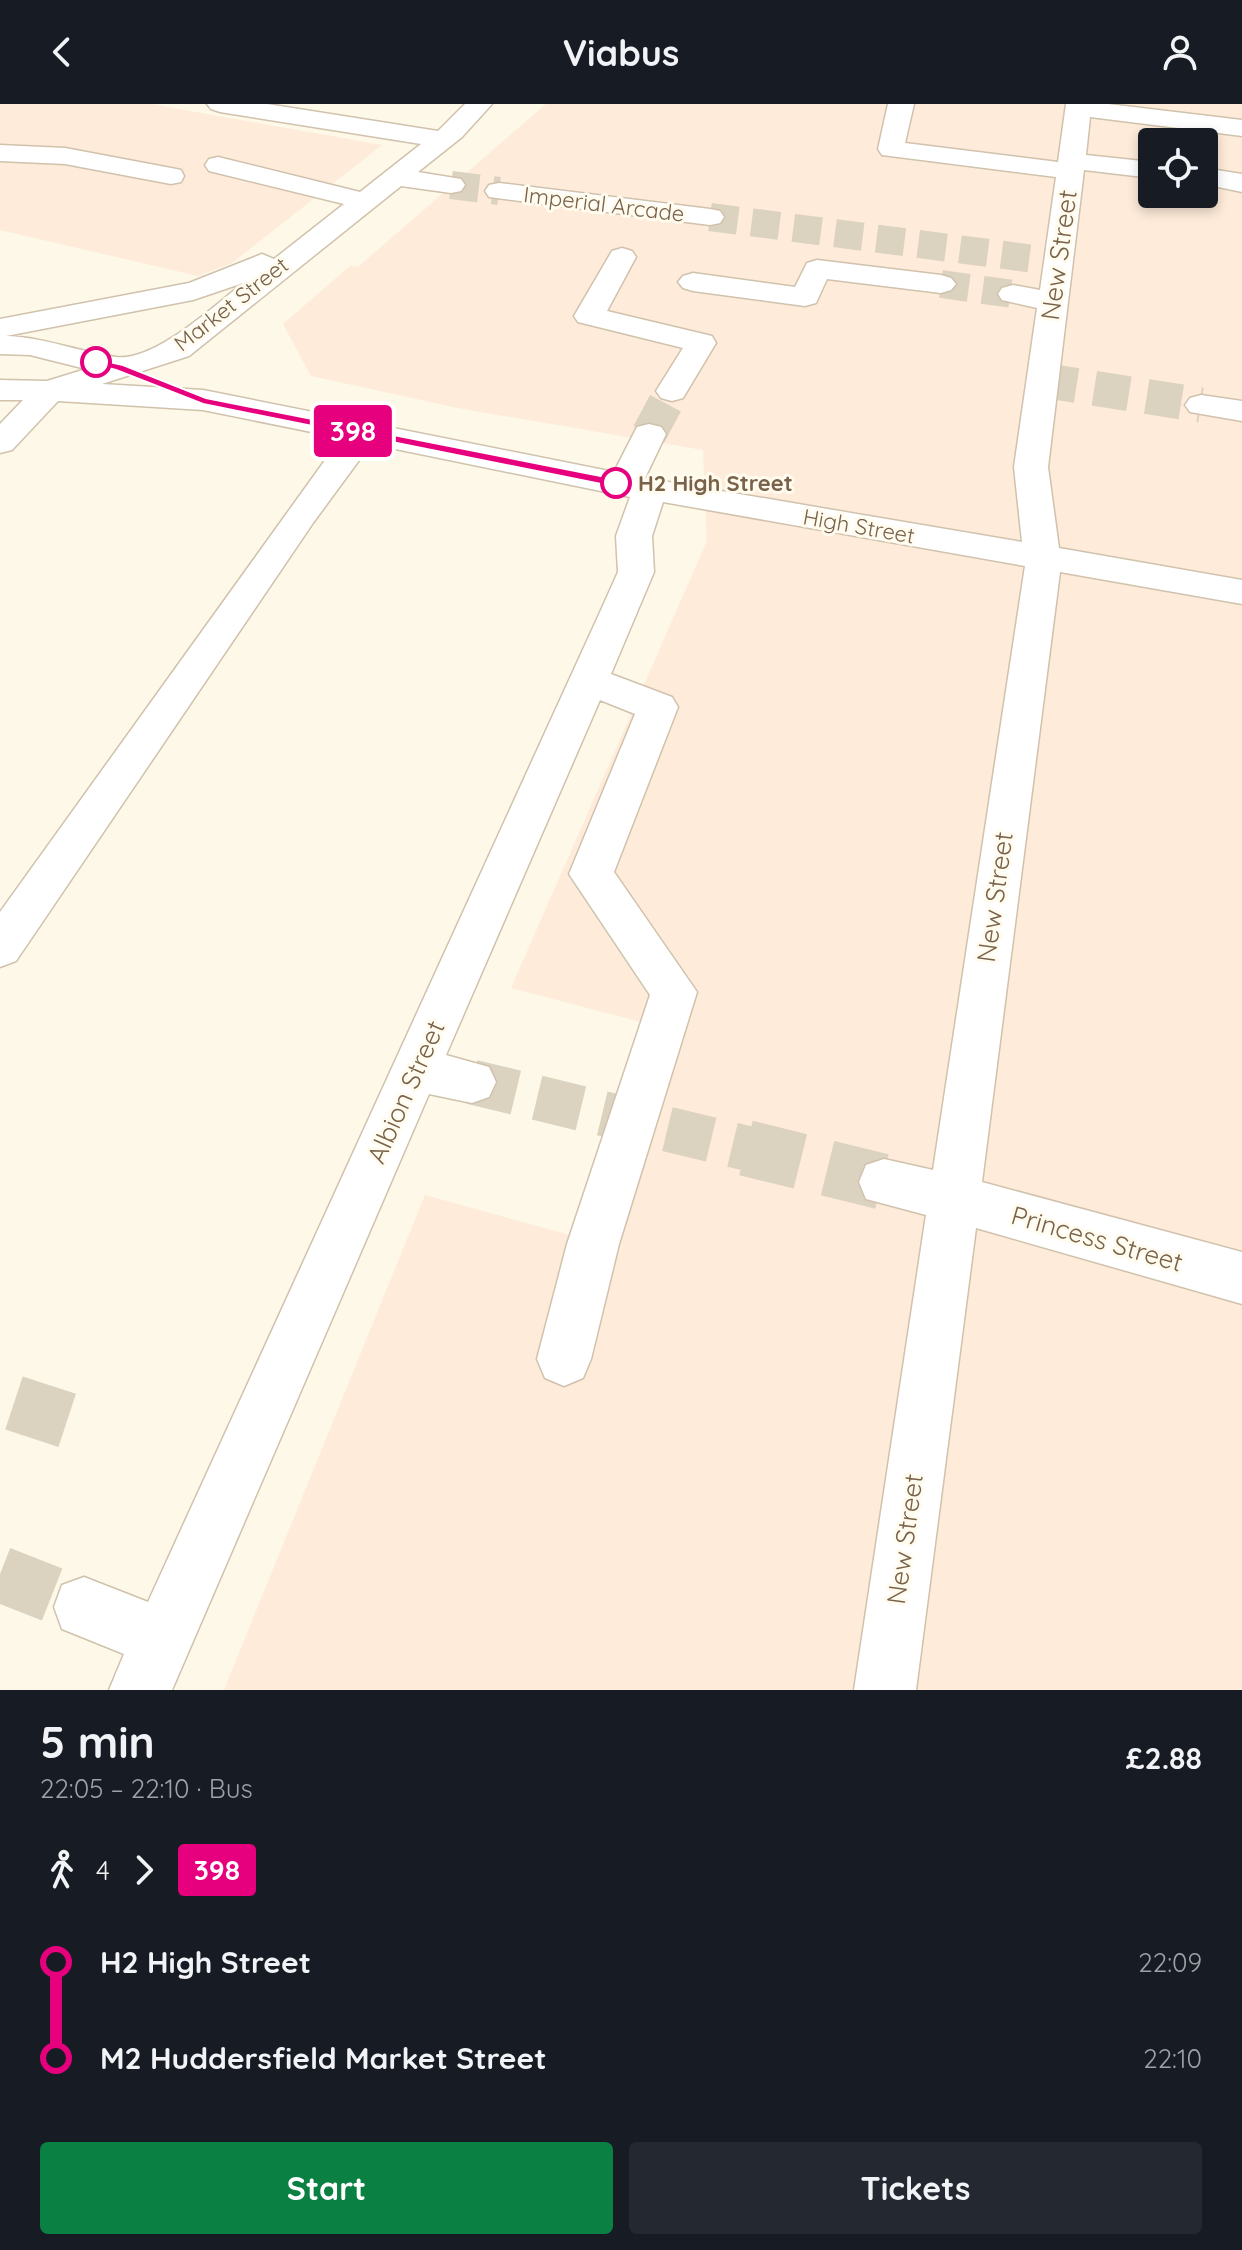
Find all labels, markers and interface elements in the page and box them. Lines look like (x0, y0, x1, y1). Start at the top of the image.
icon: back (40, 30, 84, 74)
text: Viabus (563, 30, 679, 75)
icon: person (1158, 30, 1202, 74)
map controls (1138, 128, 1218, 208)
button: locate (1138, 128, 1218, 208)
street label: Imperial Arcade (522, 180, 686, 228)
street label: New Street (1033, 188, 1084, 322)
street label: Market Street (168, 251, 294, 357)
unlabelled marker (81, 347, 111, 377)
line badge: 398 (307, 405, 399, 457)
text: 398 (330, 413, 376, 448)
marker: H2 High Street (601, 468, 631, 498)
place label: H2 High Street (638, 469, 793, 497)
street label: High Street (801, 502, 917, 550)
street label: New Street (969, 830, 1020, 964)
street label: Albion Street (359, 1015, 452, 1168)
street label: Princess Street (1008, 1198, 1187, 1279)
street label: New Street (879, 1472, 930, 1606)
text: 5 min (40, 1714, 155, 1769)
text: £2.88 (1126, 1739, 1202, 1777)
text: 22:05 – 22:10 · Bus (40, 1772, 253, 1805)
icon: walk (40, 1848, 84, 1892)
icon: forward (122, 1848, 166, 1892)
text: 398 (194, 1852, 240, 1887)
text: 4 (96, 1854, 110, 1887)
text: H2 High Street (100, 1943, 311, 1981)
text: 22:09 (1138, 1946, 1202, 1979)
text: M2 Huddersfield Market Street (100, 2039, 546, 2077)
text: 22:10 (1143, 2042, 1202, 2075)
button: Start (40, 2142, 613, 2234)
button: Tickets (629, 2142, 1202, 2234)

